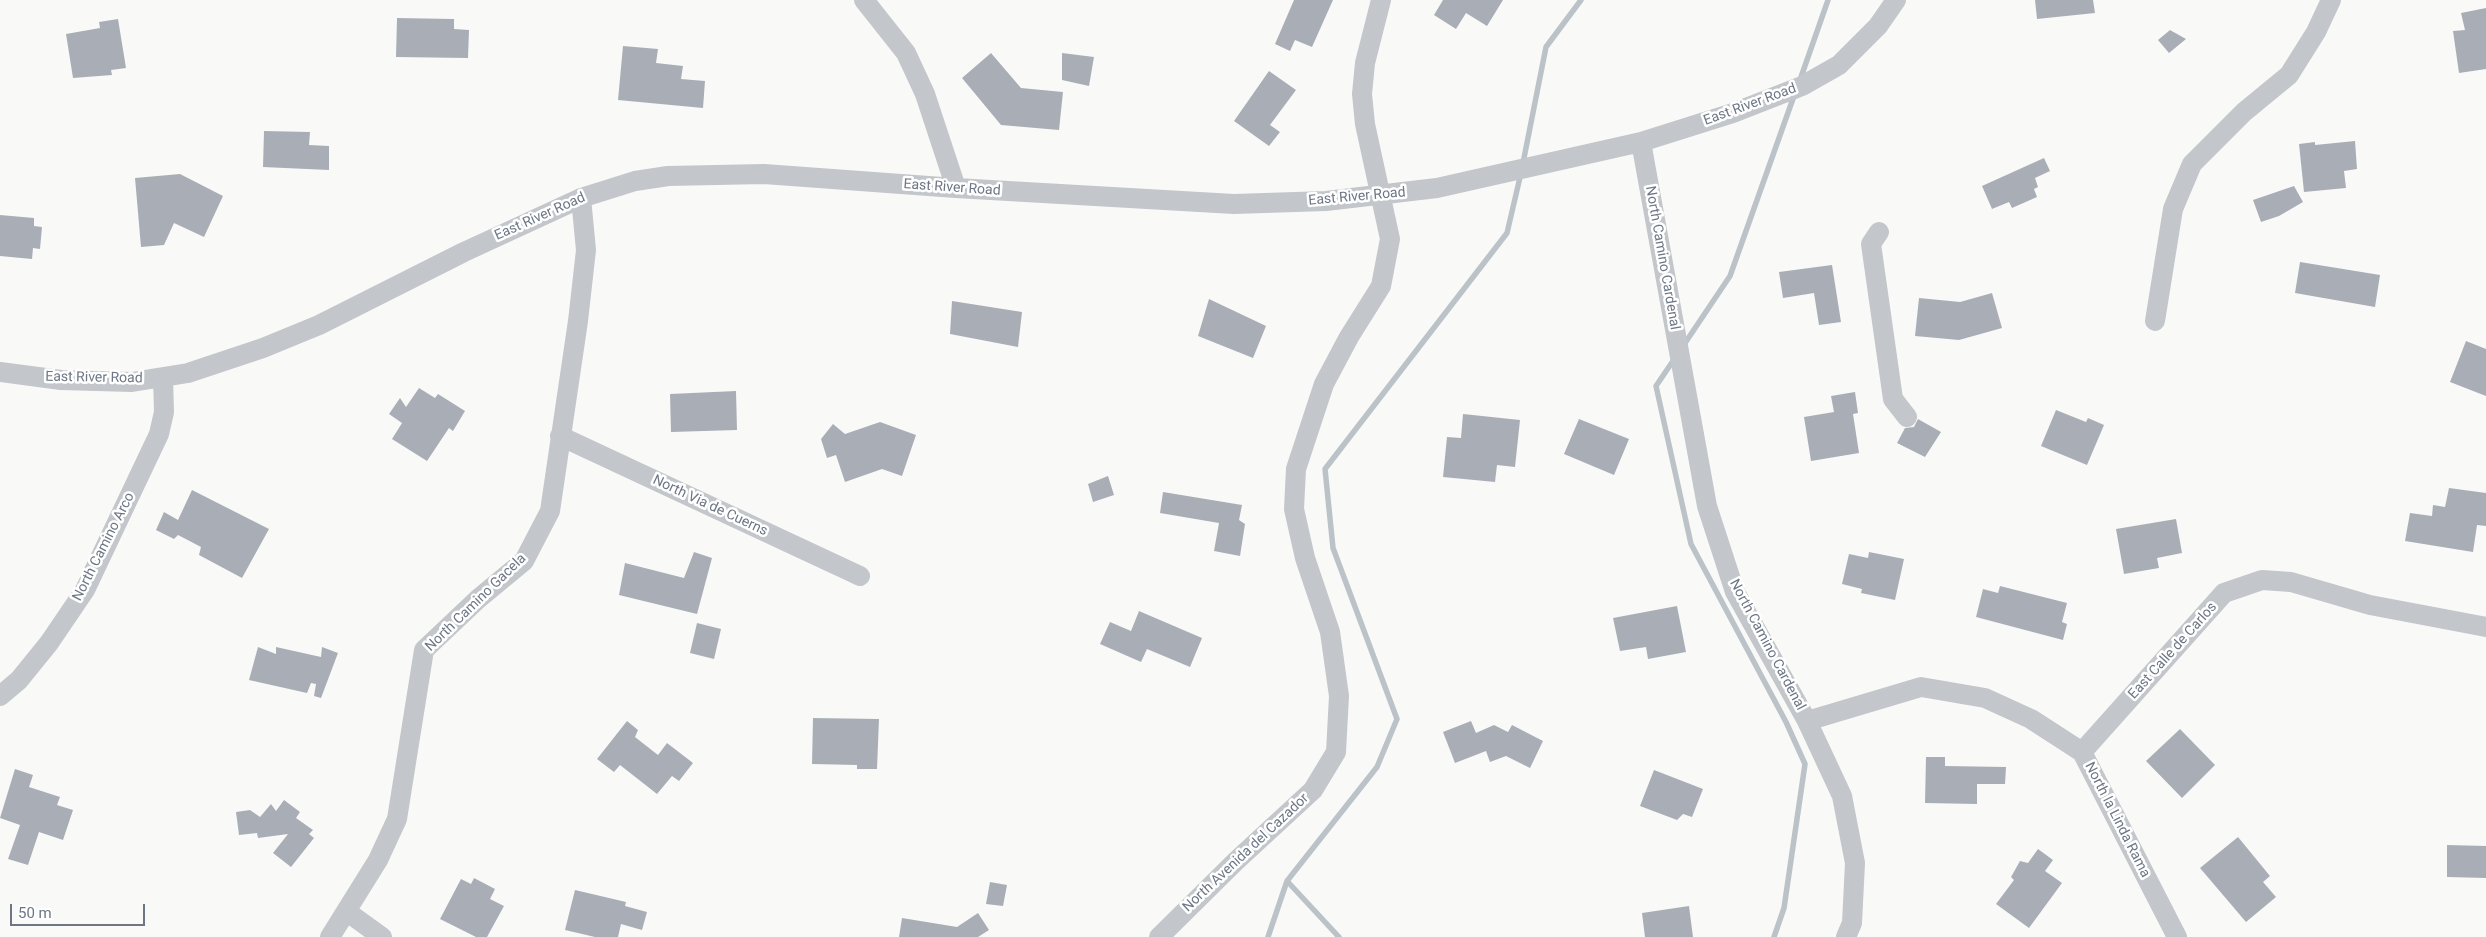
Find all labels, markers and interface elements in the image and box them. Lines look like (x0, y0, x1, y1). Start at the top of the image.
street label: East River Road (1701, 80, 1799, 130)
street label: East River Road (903, 176, 1001, 200)
street label: East River Road (1308, 184, 1406, 210)
street label: North Camino Cardenal (1641, 185, 1683, 331)
street label: East River Road (492, 190, 588, 244)
street label: East River Road (45, 369, 143, 387)
street label: North Via de Cuerns (650, 472, 770, 540)
street label: North Camino Arco (69, 490, 139, 604)
street label: North Camino Gacela (422, 551, 530, 655)
street label: North Camino Cardenal (1725, 577, 1809, 713)
street label: East Calle de Carlos (2125, 599, 2221, 703)
street label: North la Linda Rama (2081, 760, 2153, 880)
street label: North Avenida del Cazador (1180, 790, 1312, 916)
scale bar (12, 894, 148, 926)
text: 50 m (18, 904, 52, 922)

